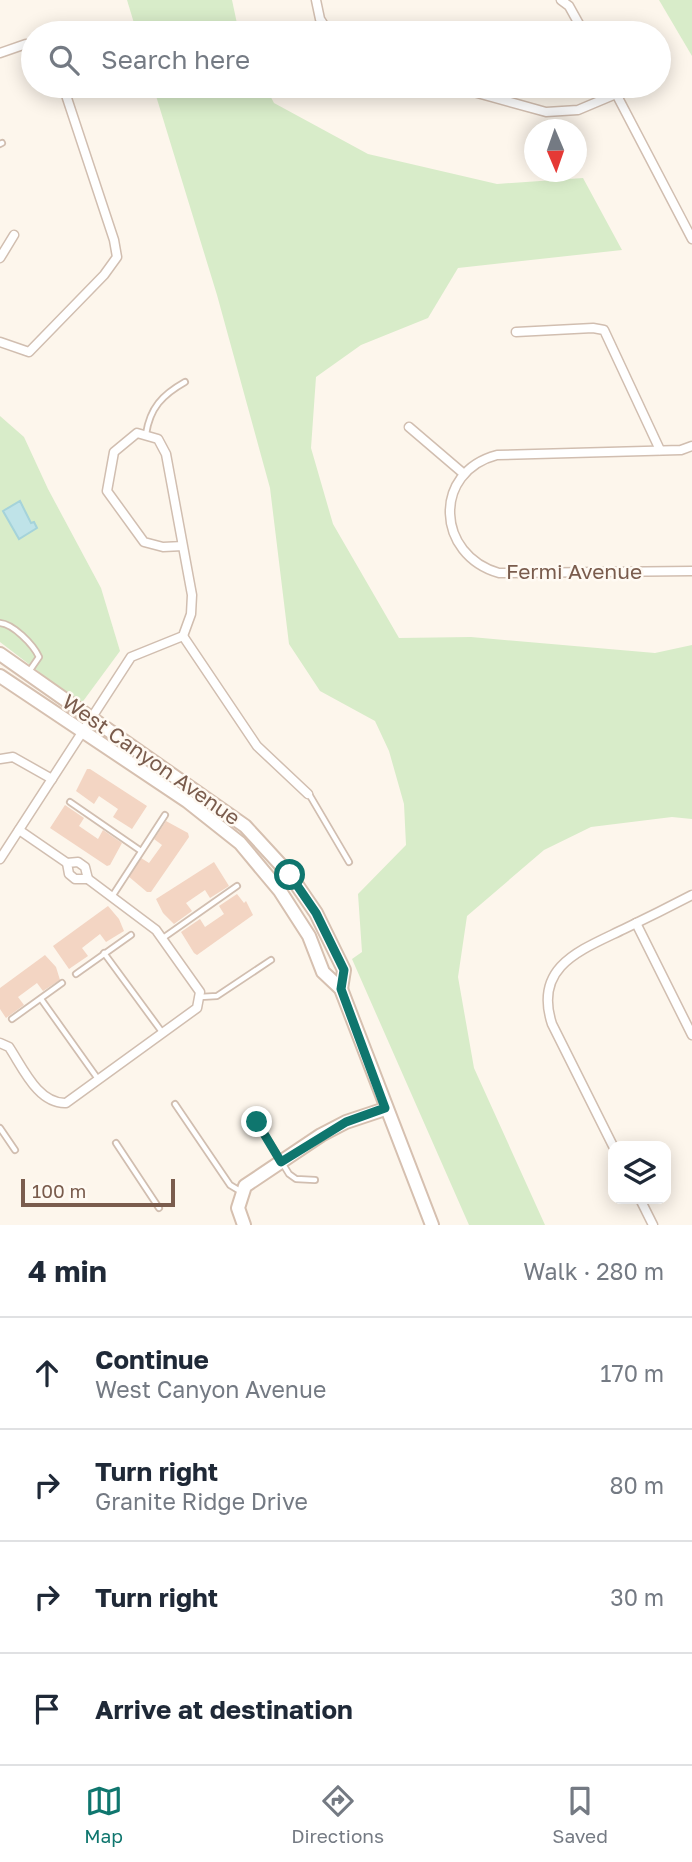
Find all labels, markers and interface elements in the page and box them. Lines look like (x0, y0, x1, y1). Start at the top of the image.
search box (21, 21, 671, 98)
icon: search (45, 41, 83, 79)
text: Search here (101, 44, 250, 75)
north arrow (524, 119, 587, 182)
street label: Fermi Avenue (506, 558, 642, 584)
street label: West Canyon Avenue (58, 688, 246, 830)
route start (274, 859, 305, 890)
route end (241, 1106, 272, 1137)
map controls (608, 1141, 671, 1204)
button: layers (608, 1141, 671, 1204)
scale bar (21, 1176, 175, 1208)
text: 100 m (32, 1179, 86, 1202)
text: 4 min (28, 1253, 107, 1289)
text: Walk · 280 m (523, 1257, 664, 1285)
text: Continue (95, 1344, 209, 1375)
icon: ahead (28, 1354, 66, 1392)
text: 170 m (600, 1359, 664, 1387)
text: West Canyon Avenue (95, 1375, 326, 1403)
text: Turn right (95, 1456, 218, 1487)
icon: right (28, 1466, 66, 1504)
text: 80 m (610, 1471, 664, 1499)
text: Granite Ridge Drive (95, 1487, 308, 1515)
icon: right (28, 1578, 66, 1616)
text: Turn right (95, 1582, 218, 1613)
text: 30 m (610, 1583, 664, 1611)
icon: arrive (28, 1690, 66, 1728)
text: Arrive at destination (95, 1694, 353, 1725)
tab: Map (84, 1782, 123, 1847)
tab: Directions (291, 1782, 384, 1847)
tab: Saved (552, 1782, 608, 1847)

